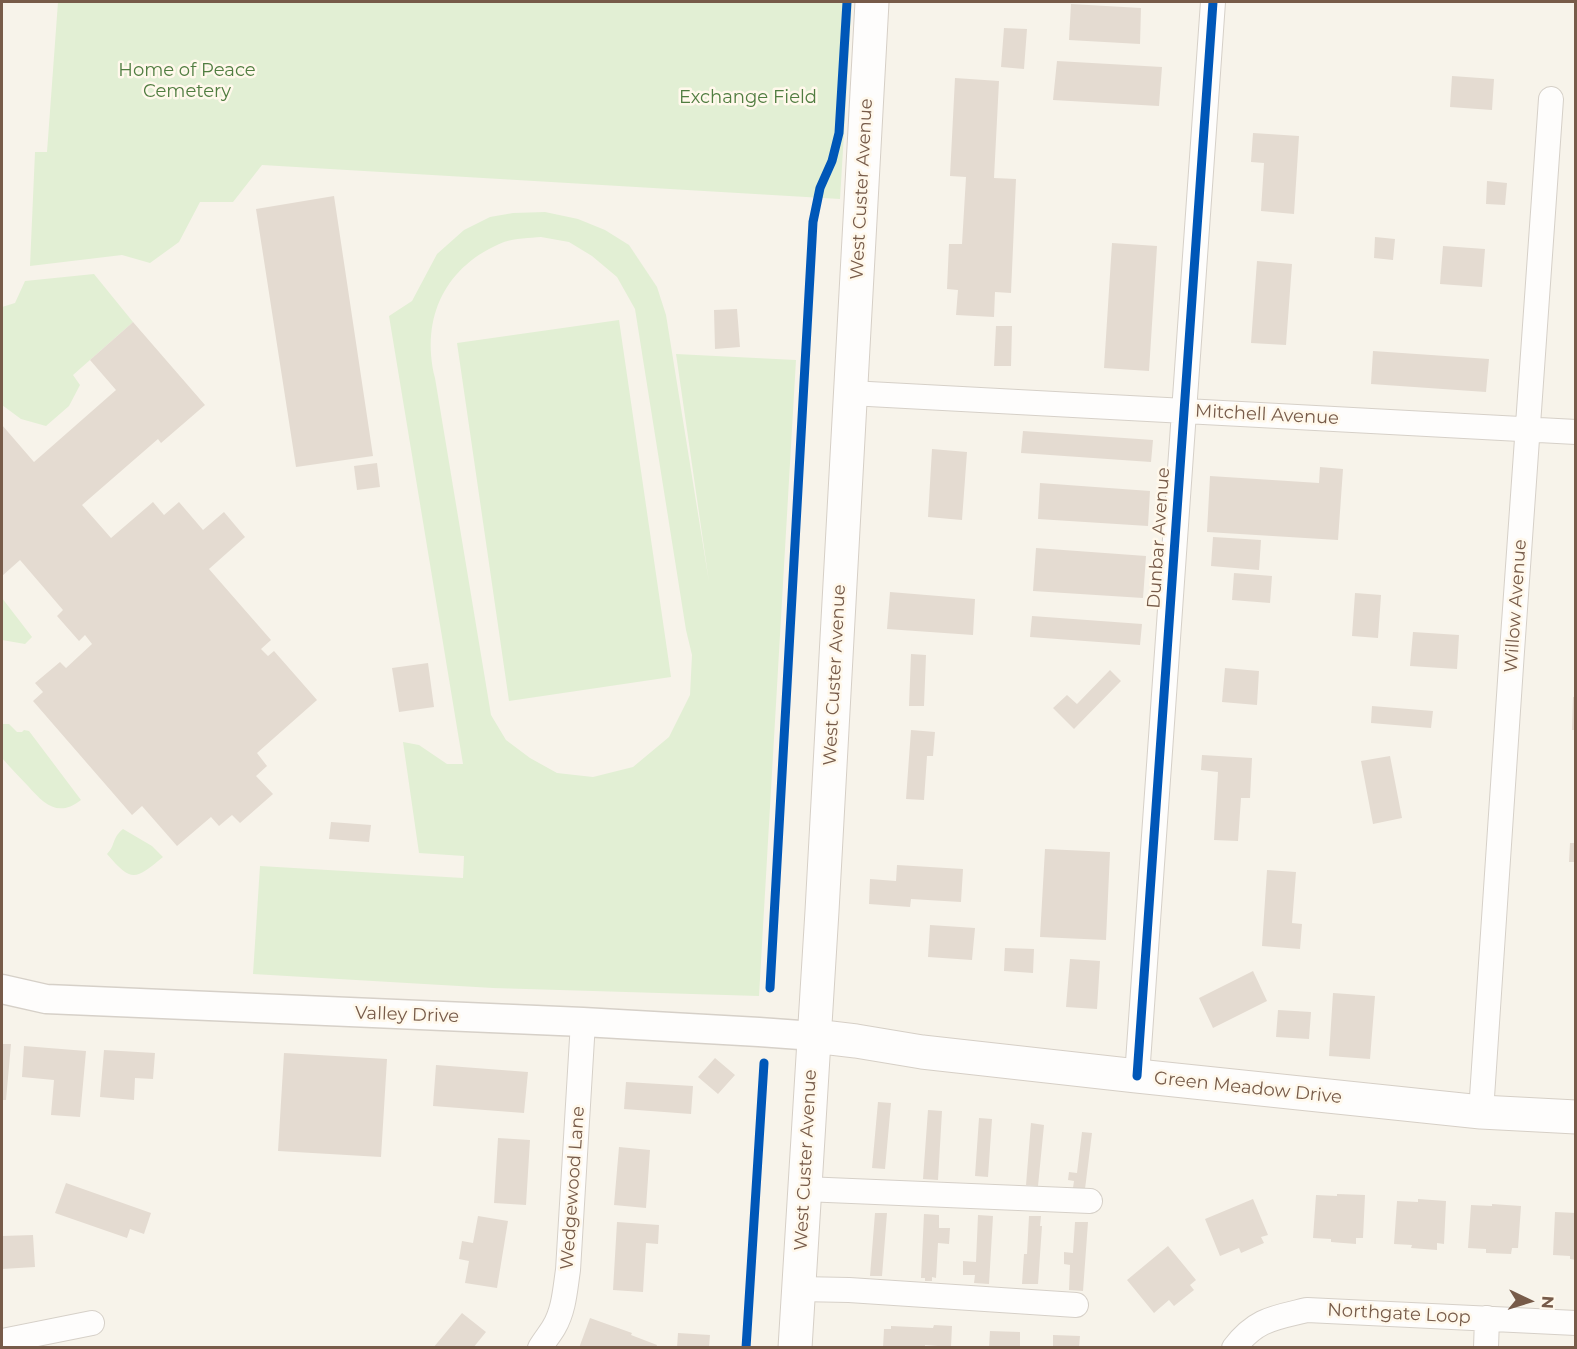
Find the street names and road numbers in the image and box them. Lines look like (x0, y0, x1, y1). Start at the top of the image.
street label: West Custer Avenue (846, 98, 878, 280)
street label: Mitchell Avenue (1194, 400, 1340, 430)
street label: Dunbar Avenue (1143, 467, 1175, 609)
street label: Willow Avenue (1501, 539, 1531, 673)
street label: West Custer Avenue (819, 584, 851, 766)
street label: Valley Drive (355, 1002, 459, 1028)
street label: Green Meadow Drive (1153, 1067, 1343, 1109)
street label: West Custer Avenue (790, 1069, 822, 1251)
street label: Wedgewood Lane (556, 1105, 590, 1271)
street label: Northgate Loop (1327, 1299, 1471, 1329)

